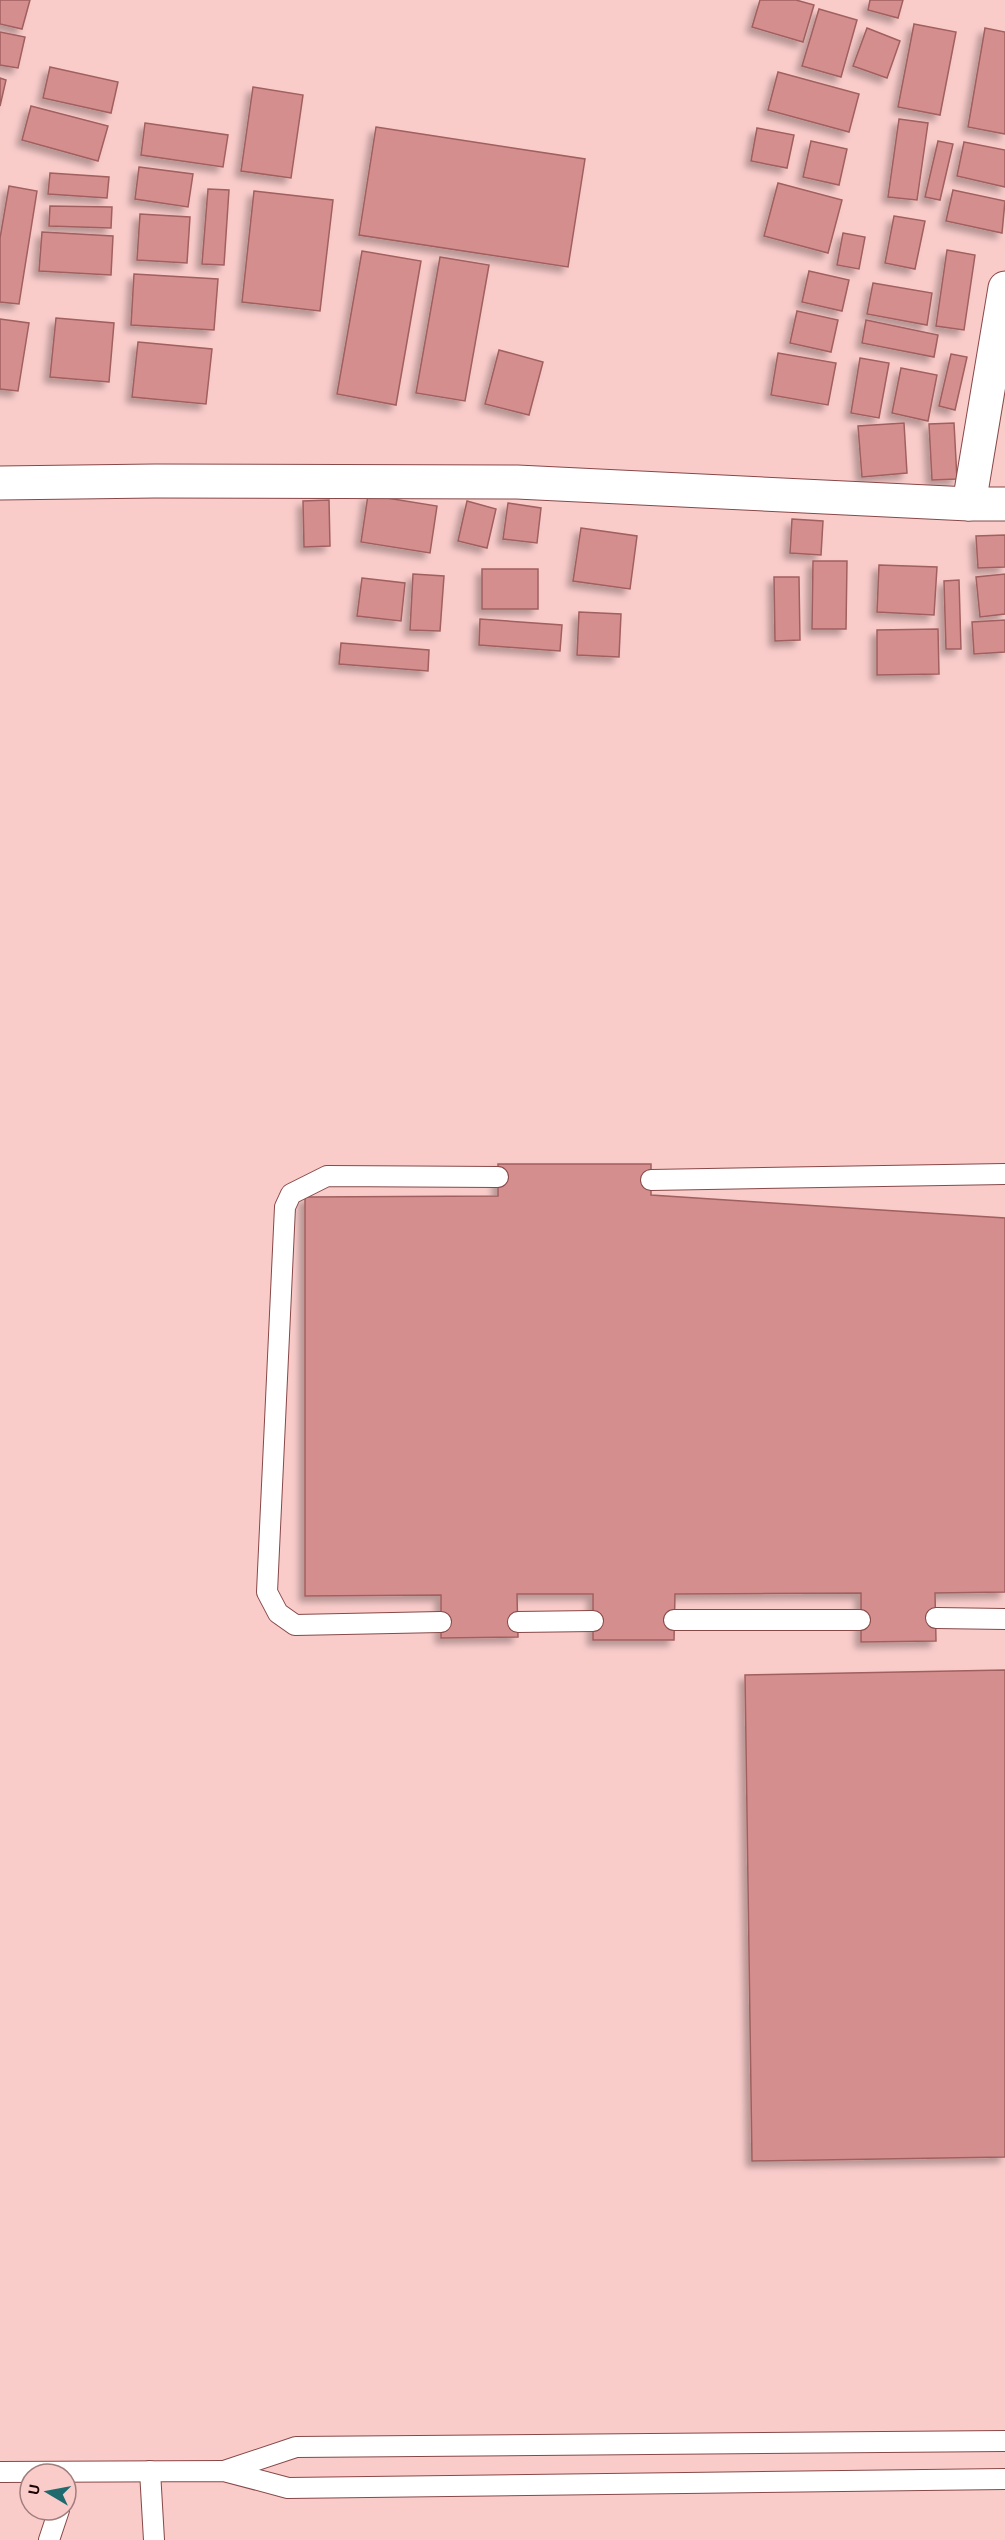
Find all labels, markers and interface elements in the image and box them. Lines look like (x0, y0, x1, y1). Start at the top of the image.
north arrow (18, 2462, 78, 2522)
text: U (25, 2483, 43, 2496)

